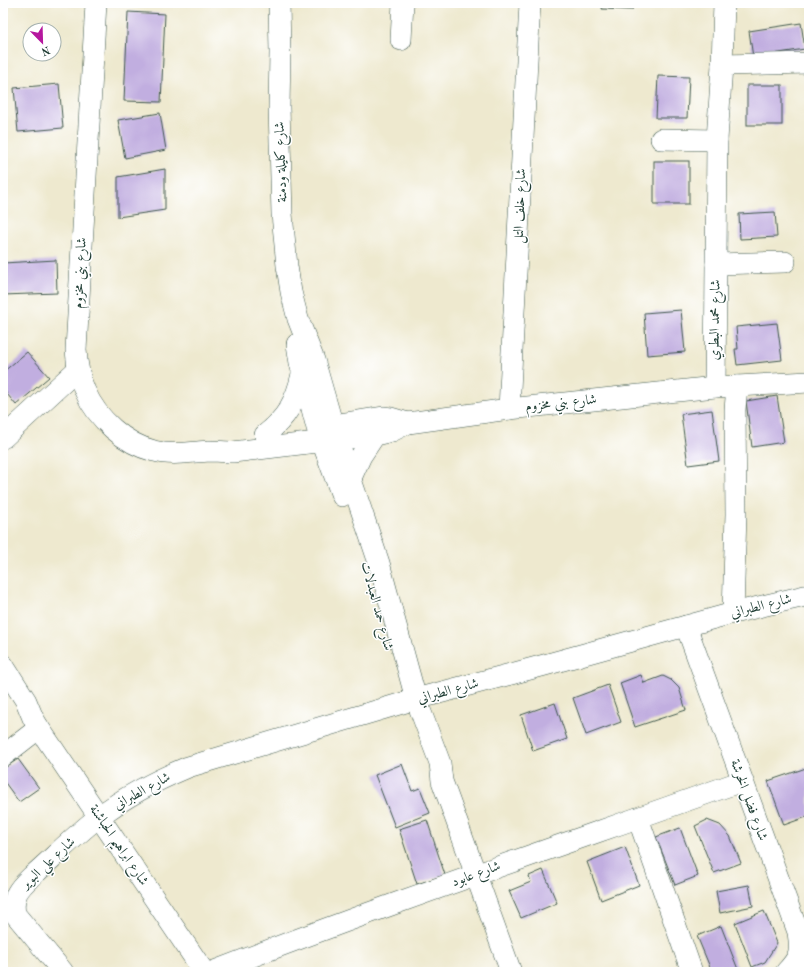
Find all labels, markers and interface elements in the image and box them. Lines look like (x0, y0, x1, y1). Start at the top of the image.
north arrow (22, 22, 62, 62)
text: N (39, 43, 51, 57)
street label: شارع كليلة ودمنة (272, 121, 293, 203)
street label: شارع خلف التل (512, 168, 532, 244)
street label: شارع بني مخزوم (71, 237, 94, 309)
street label: شارع محمد البطري (707, 279, 727, 361)
street label: شارع بني مخزوم (525, 392, 598, 419)
street label: شارع حمد العبدلات (355, 560, 396, 653)
street label: شارع الطبراني (729, 592, 794, 624)
street label: شارع الطبراني (416, 676, 481, 710)
street label: شارع فضل الخرشة (724, 758, 770, 844)
street label: شارع الطبراني (111, 770, 175, 816)
street label: شارع ابراهيم الحباشنة (82, 802, 151, 891)
street label: شارع علي البوير (17, 835, 81, 896)
street label: شارع عابود (450, 859, 504, 893)

